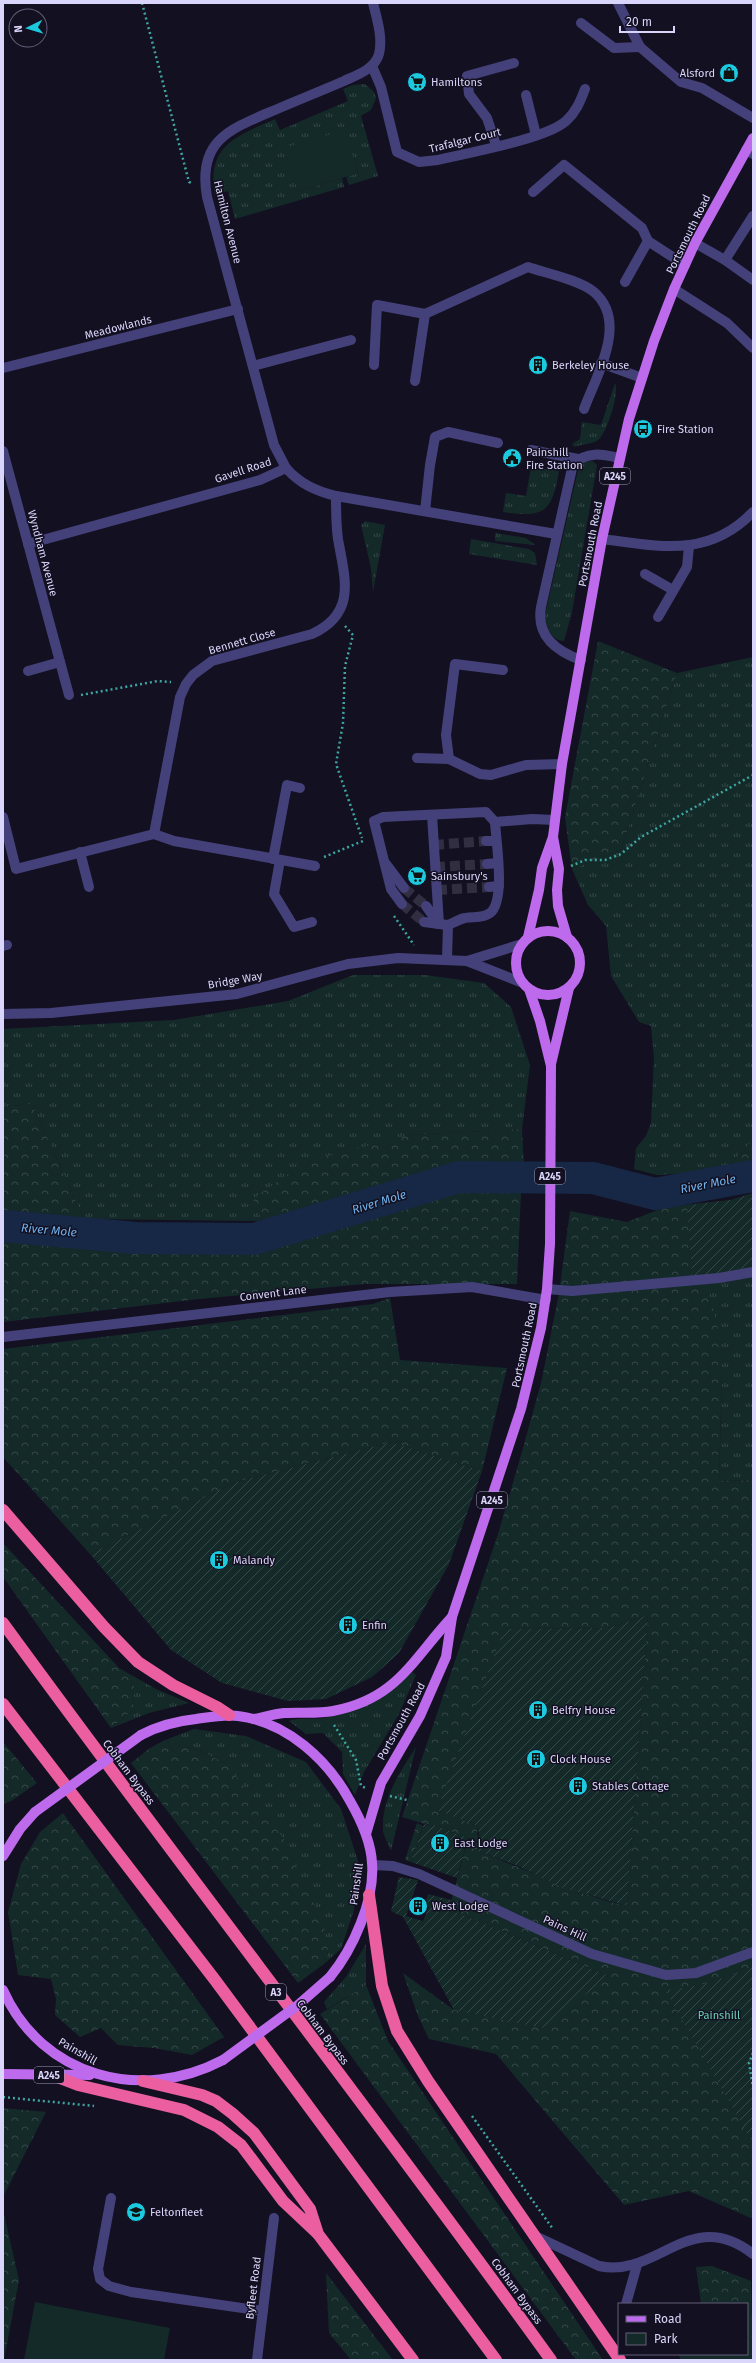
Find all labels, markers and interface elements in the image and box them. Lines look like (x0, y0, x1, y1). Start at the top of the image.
north arrow (8, 8, 48, 48)
scale bar (620, 8, 674, 34)
text: 20 m (626, 15, 652, 29)
text: N (12, 25, 25, 33)
shop icon: Alsford (718, 62, 740, 84)
place label: Alsford (680, 67, 715, 80)
supermarket icon: Hamiltons (406, 71, 428, 93)
place label: Hamiltons (431, 76, 482, 89)
street label: Trafalgar Court (428, 125, 502, 156)
street label: Hamilton Avenue (211, 179, 244, 265)
street label: Portsmouth Road (664, 192, 713, 276)
street label: Meadowlands (83, 313, 153, 342)
building icon: Berkeley House (527, 354, 549, 376)
place label: Berkeley House (552, 359, 629, 372)
bus stop icon: Fire Station (632, 418, 654, 440)
place label: Fire Station (657, 423, 714, 436)
place label: Painshill Fire Station (526, 446, 583, 472)
public building icon: Painshill Fire Station (501, 447, 523, 469)
street label: Gavell Road (213, 455, 273, 486)
road number: A245 (600, 468, 630, 484)
street label: Portsmouth Road (576, 500, 605, 588)
street label: Wyndham Avenue (25, 509, 60, 598)
street label: Bennett Close (207, 626, 277, 657)
supermarket icon: Sainsbury's (406, 865, 428, 887)
place label: Sainsbury's (431, 870, 488, 883)
street label: Bridge Way (207, 969, 264, 992)
road number: A245 (535, 1168, 565, 1184)
water label: River Mole (679, 1172, 737, 1196)
water label: River Mole (350, 1187, 408, 1217)
water label: River Mole (20, 1221, 78, 1239)
street label: Convent Lane (239, 1283, 307, 1304)
street label: Portsmouth Road (509, 1301, 540, 1389)
road number: A245 (477, 1492, 507, 1508)
building icon: Malandy (208, 1549, 230, 1571)
place label: Malandy (233, 1554, 276, 1567)
building icon: Enfin (337, 1614, 359, 1636)
place label: Enfin (362, 1619, 387, 1632)
street label: Portsmouth Road (375, 1680, 428, 1762)
building icon: Belfry House (527, 1699, 549, 1721)
place label: Belfry House (552, 1704, 616, 1717)
street label: Cobham Bypass (100, 1737, 157, 1807)
building icon: Clock House (525, 1748, 547, 1770)
place label: Clock House (550, 1753, 611, 1766)
building icon: Stables Cottage (567, 1775, 589, 1797)
place label: Stables Cottage (592, 1780, 669, 1793)
building icon: East Lodge (429, 1832, 451, 1854)
place label: East Lodge (454, 1837, 507, 1850)
street label: Painshill (347, 1862, 366, 1906)
building icon: West Lodge (407, 1895, 429, 1917)
place label: West Lodge (432, 1900, 489, 1913)
street label: Pains Hill (541, 1913, 589, 1944)
road number: A3 (266, 1984, 286, 2000)
street label: Cobham Bypass (294, 1997, 351, 2067)
park label: Painshill (698, 2009, 740, 2022)
street label: Painshill (56, 2035, 99, 2068)
road number: A245 (34, 2067, 64, 2083)
school or university icon: Feltonfleet (125, 2201, 147, 2223)
place label: Feltonfleet (150, 2206, 203, 2219)
street label: Byfleet Road (243, 2256, 264, 2320)
street label: Cobham Bypass (488, 2256, 545, 2327)
legend (618, 2303, 748, 2355)
text: Road (654, 2312, 682, 2326)
text: Park (654, 2332, 678, 2346)

